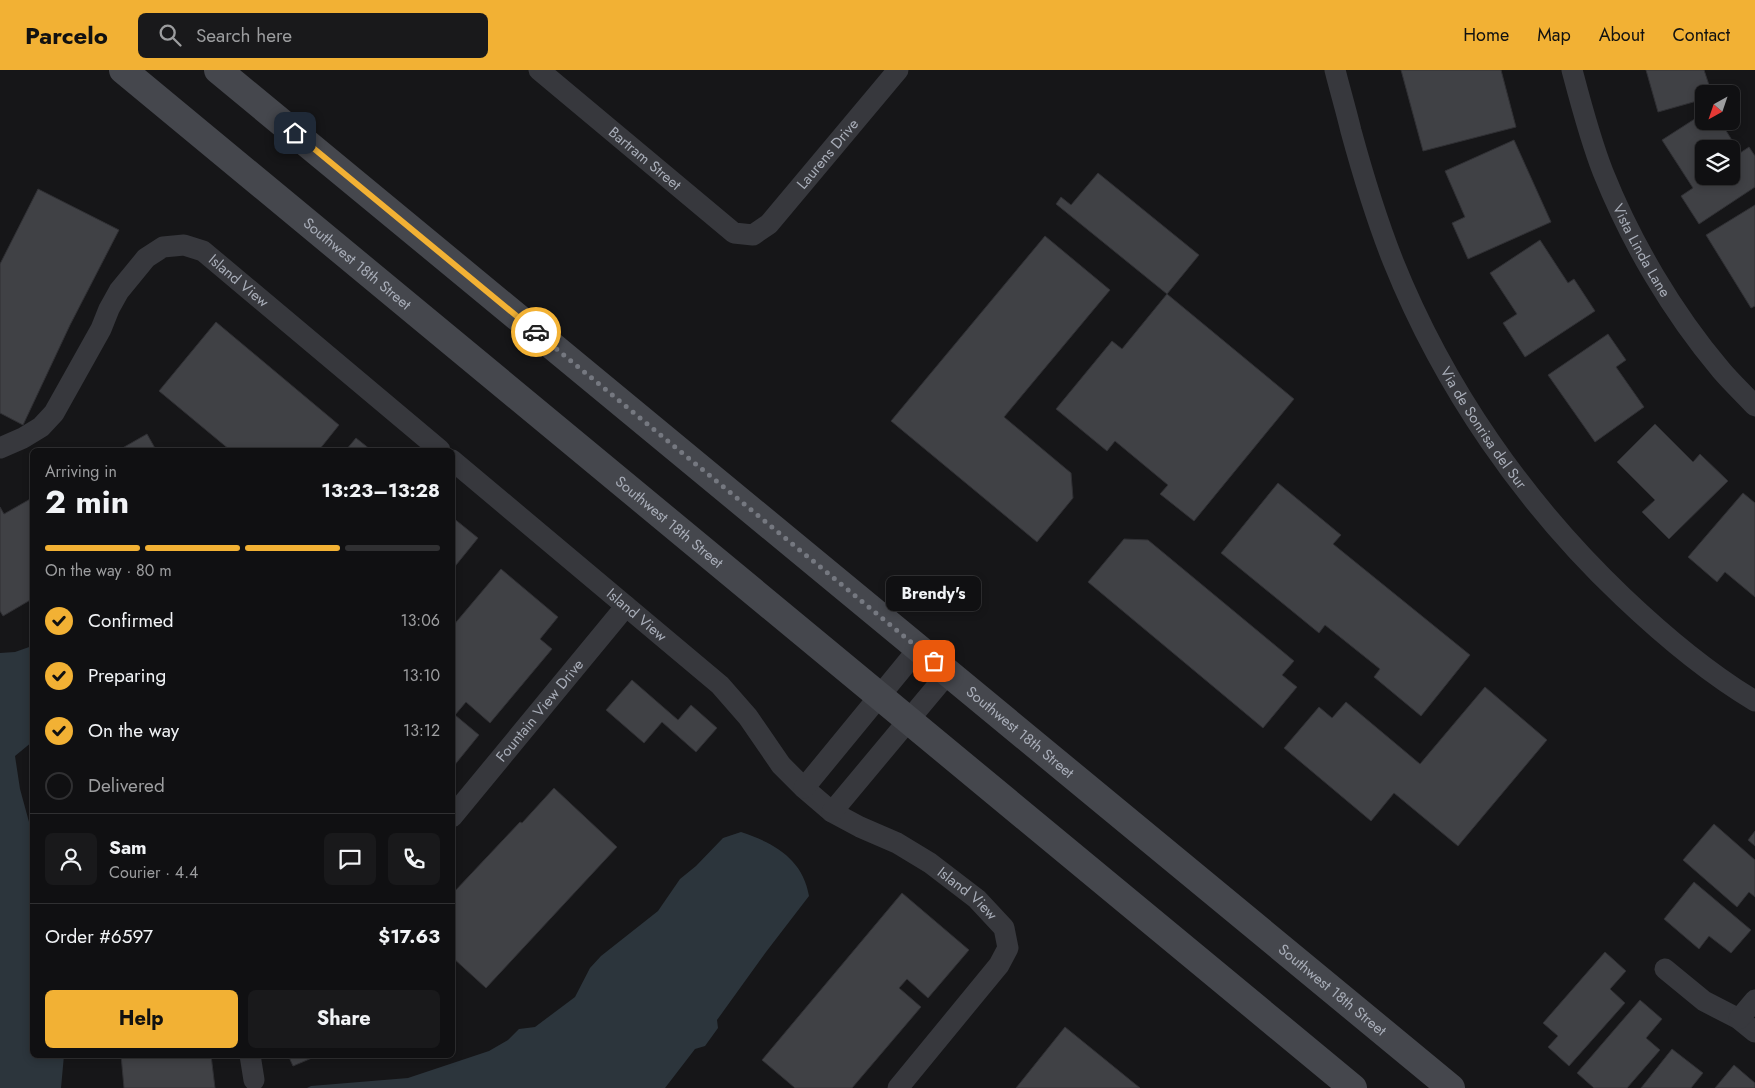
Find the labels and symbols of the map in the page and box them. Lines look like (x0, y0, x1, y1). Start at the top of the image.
north arrow (1695, 85, 1740, 130)
pin (274, 112, 316, 154)
street label: Laurens Drive (791, 114, 864, 194)
street label: Bartram Street (604, 122, 686, 196)
street label: Vista Linda Lane (1607, 200, 1676, 302)
street label: Southwest 18th Street (298, 212, 416, 315)
street label: Island View (204, 249, 274, 313)
courier (511, 307, 561, 357)
street label: Via de Sonrisa del Sur (1435, 363, 1533, 494)
street label: Southwest 18th Street (610, 471, 728, 574)
callout: Brendy's (886, 576, 982, 611)
street label: Island View (602, 583, 672, 647)
pin (913, 640, 955, 682)
street label: Fountain View Drive (491, 654, 589, 767)
street label: Southwest 18th Street (961, 681, 1079, 784)
street label: Island View (933, 861, 1003, 926)
street label: Southwest 18th Street (1273, 939, 1391, 1042)

